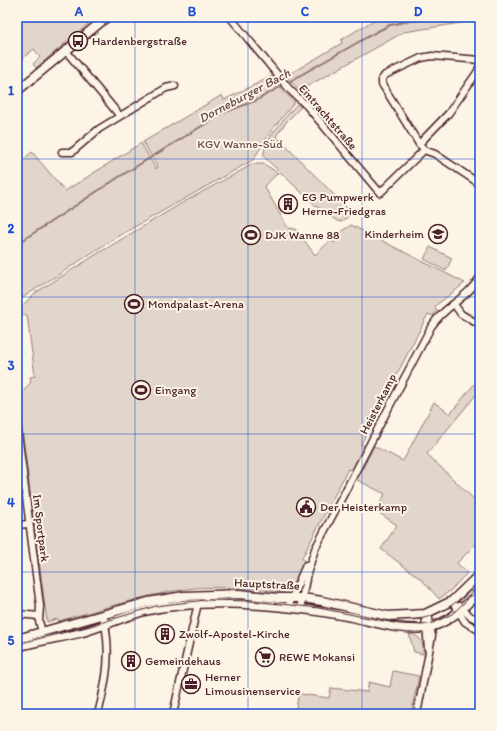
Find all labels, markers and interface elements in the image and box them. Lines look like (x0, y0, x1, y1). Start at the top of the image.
text: A (74, 4, 84, 19)
text: B (188, 4, 197, 19)
text: C (301, 4, 310, 19)
text: D (414, 4, 423, 19)
bus stop icon: Hardenbergstraße (67, 30, 89, 52)
place label: Hardenbergstraße (92, 34, 187, 48)
water label: Dorneburger Bach (196, 65, 293, 126)
street label: Eintrachtstraße (296, 82, 360, 153)
text: 1 (8, 83, 14, 98)
park label: KGV Wanne-Süd (197, 137, 283, 151)
place label: EG Pumpwerk Herne-Friedgras (302, 190, 386, 218)
building icon: EG Pumpwerk Herne-Friedgras (277, 193, 299, 215)
text: 2 (8, 221, 15, 236)
school or university icon: Kinderheim (427, 223, 449, 245)
sports icon: DJK Wanne 88 (240, 224, 262, 246)
place label: Kinderheim (365, 227, 424, 241)
place label: DJK Wanne 88 (265, 228, 340, 242)
sports icon: Mondpalast-Arena (123, 293, 145, 315)
place label: Mondpalast-Arena (148, 297, 244, 311)
text: 3 (7, 358, 15, 373)
street label: Heisterkamp (357, 371, 399, 437)
sports icon: Eingang (130, 379, 152, 401)
place label: Eingang (155, 383, 197, 397)
street label: Im Sportpark (30, 493, 52, 563)
text: 4 (7, 495, 15, 510)
public building icon: Der Heisterkamp (295, 496, 317, 518)
place label: Der Heisterkamp (320, 500, 407, 514)
street label: Hauptstraße (234, 575, 300, 593)
building icon: Zwölf-Apostel-Kirche (154, 623, 176, 645)
place label: Zwölf-Apostel-Kirche (179, 627, 290, 641)
text: 5 (8, 633, 15, 648)
supermarket icon: REWE Mokansi (254, 646, 276, 668)
building icon: Gemeindehaus (120, 650, 142, 672)
place label: REWE Mokansi (279, 650, 355, 664)
place label: Gemeindehaus (145, 654, 221, 668)
place label: Herner Limousinenservice (205, 670, 301, 698)
office icon: Herner Limousinenservice (180, 673, 202, 695)

